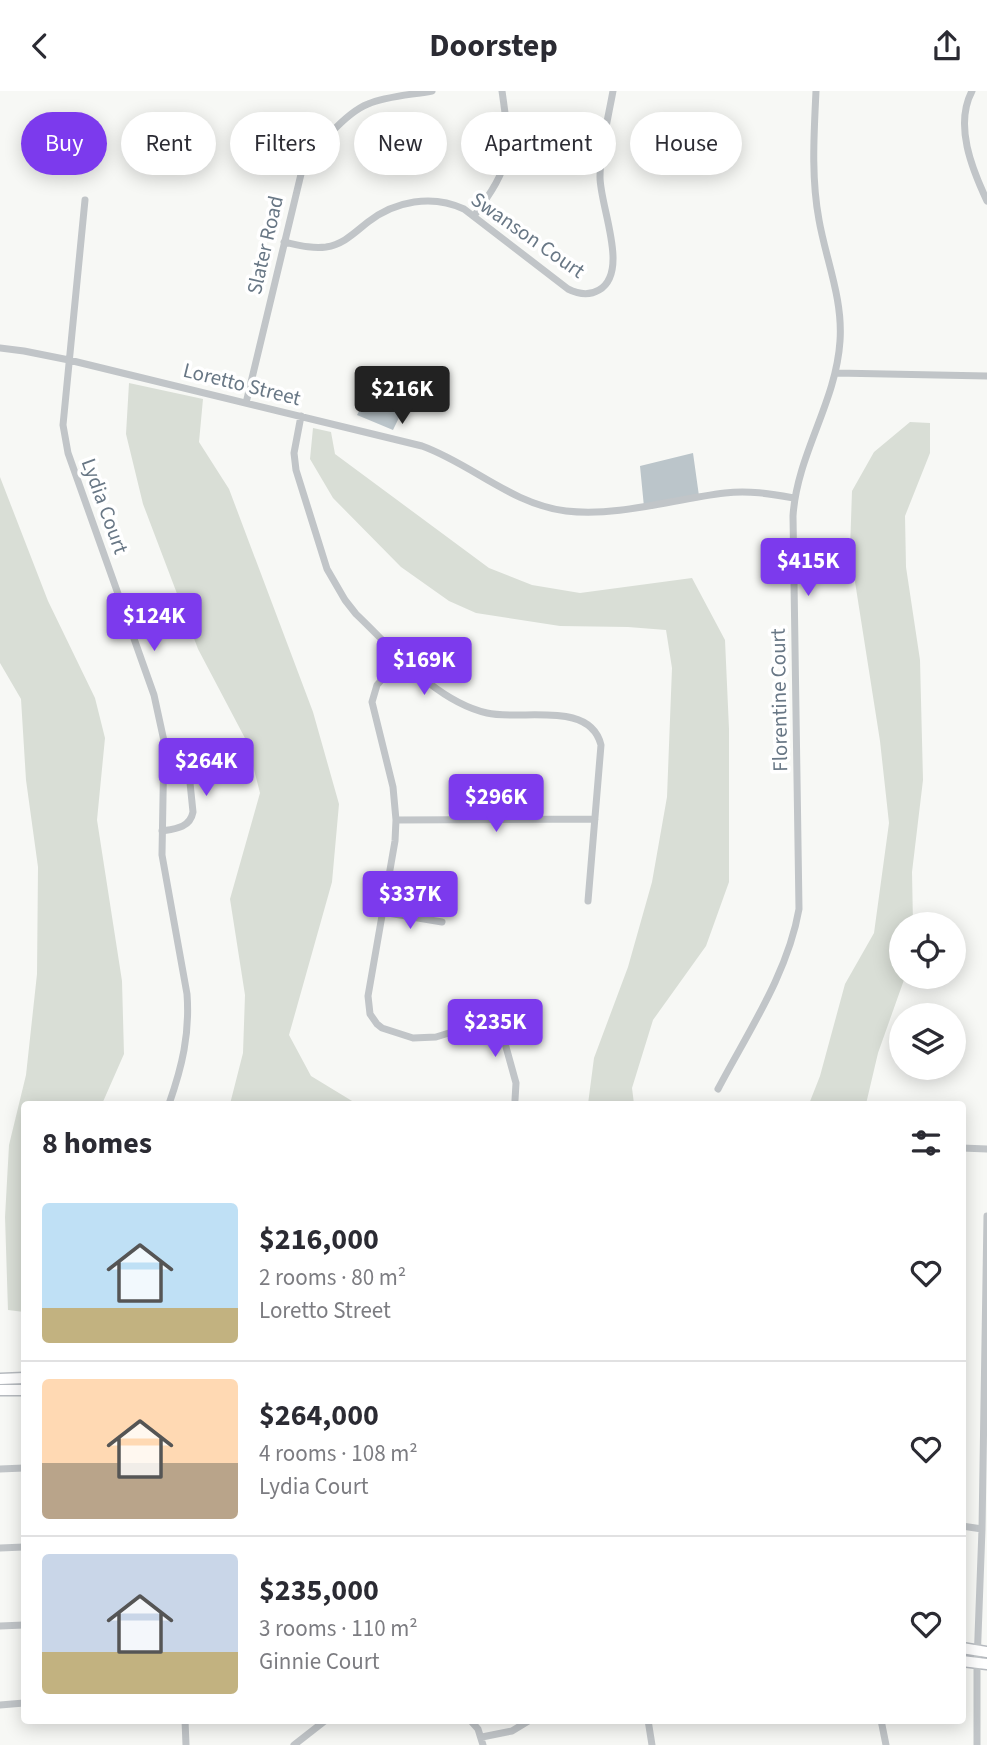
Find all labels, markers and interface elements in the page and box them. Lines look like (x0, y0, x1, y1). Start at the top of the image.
text: Doorstep (429, 23, 558, 69)
icon: back (21, 27, 59, 65)
icon: share (928, 27, 966, 65)
chip: Buy (21, 112, 107, 175)
chip: Rent (121, 112, 216, 175)
chip: Filters (230, 112, 340, 175)
chip: New (354, 112, 447, 175)
chip: Apartment (461, 112, 616, 175)
chip: House (630, 112, 742, 175)
street label: Swanson Court (465, 185, 591, 285)
street label: Slater Road (239, 193, 291, 297)
street label: Loretto Street (180, 355, 304, 413)
pin: $216K (353, 367, 451, 426)
text: $216K (371, 372, 433, 405)
street label: Lydia Court (74, 454, 136, 558)
pin: $415K (759, 539, 857, 598)
text: $415K (777, 544, 839, 577)
pin: $124K (105, 594, 203, 653)
text: $124K (123, 599, 185, 632)
street label: Florentine Court (763, 628, 795, 772)
pin: $169K (375, 637, 473, 697)
text: $169K (393, 643, 455, 676)
pin: $264K (157, 739, 255, 798)
text: $264K (175, 744, 237, 777)
pin: $296K (447, 775, 545, 834)
text: $296K (465, 780, 527, 813)
pin: $337K (361, 871, 459, 931)
text: $337K (379, 877, 441, 910)
map controls (889, 912, 966, 1080)
button: locate (889, 912, 966, 989)
pin: $235K (446, 999, 544, 1059)
button: layers (889, 1003, 966, 1080)
text: $235K (464, 1005, 526, 1038)
text: 8 homes (42, 1122, 152, 1165)
icon: filters (907, 1124, 945, 1162)
text: $216,000 (259, 1218, 379, 1261)
icon: home (98, 1231, 182, 1315)
icon: heart (907, 1254, 945, 1292)
text: 2 rooms · 80 m² (259, 1261, 406, 1294)
text: Loretto Street (259, 1294, 391, 1327)
text: $264,000 (259, 1394, 379, 1437)
icon: home (98, 1407, 182, 1491)
icon: heart (907, 1430, 945, 1468)
text: 4 rooms · 108 m² (259, 1437, 418, 1470)
text: Lydia Court (259, 1470, 369, 1503)
text: $235,000 (259, 1569, 379, 1612)
icon: home (98, 1582, 182, 1666)
icon: heart (907, 1605, 945, 1643)
text: 3 rooms · 110 m² (259, 1612, 418, 1645)
text: Ginnie Court (259, 1645, 380, 1678)

